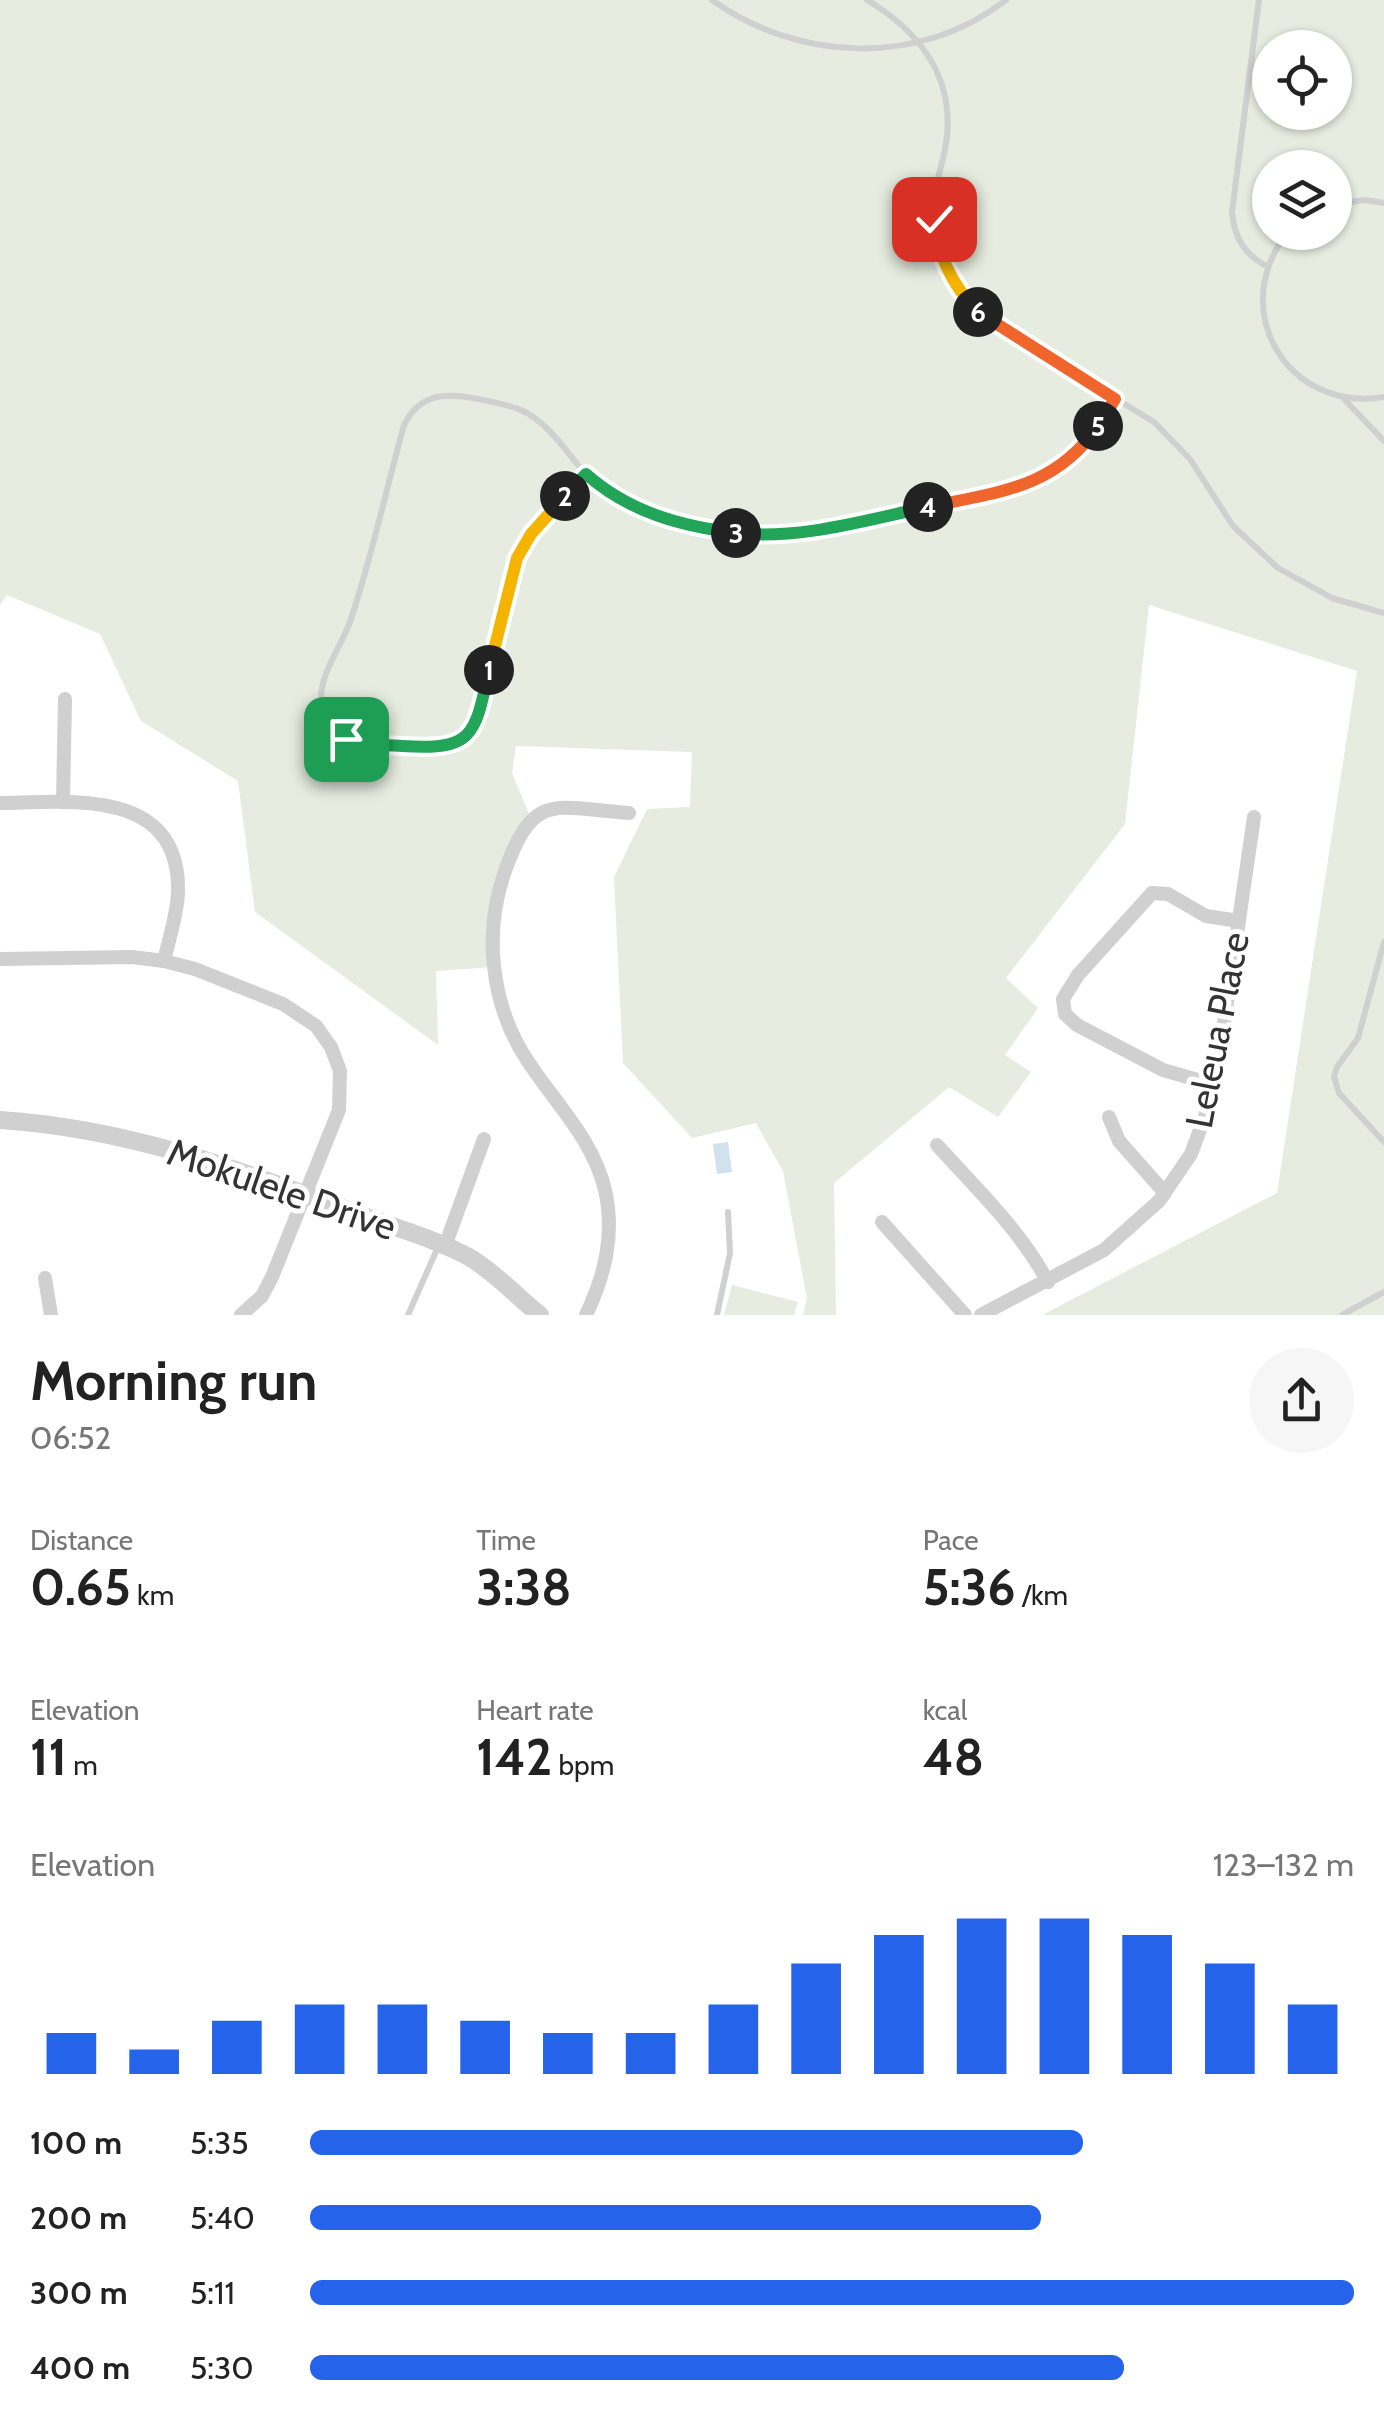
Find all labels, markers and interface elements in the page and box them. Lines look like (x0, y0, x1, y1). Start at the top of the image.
map controls (1252, 30, 1352, 250)
button: locate (1252, 30, 1352, 130)
button: layers (1252, 150, 1352, 250)
pin (892, 177, 977, 262)
icon: check (907, 192, 962, 247)
pin: 6 (953, 287, 1003, 337)
text: 6 (970, 295, 986, 329)
pin: 5 (1073, 401, 1123, 451)
text: 5 (1090, 409, 1106, 443)
pin: 2 (540, 471, 590, 521)
text: 2 (558, 479, 572, 513)
pin: 4 (903, 482, 953, 532)
text: 4 (919, 490, 937, 524)
pin: 3 (711, 508, 761, 558)
text: 3 (728, 516, 744, 550)
pin: 1 (464, 645, 514, 695)
text: 1 (484, 653, 494, 687)
pin (304, 697, 389, 782)
icon: arrive (319, 712, 374, 767)
street label: Leleua Place (1175, 928, 1259, 1132)
street label: Mokulele Drive (162, 1128, 402, 1250)
text: Morning run (30, 1347, 317, 1414)
button: share (1249, 1348, 1354, 1453)
text: 06:52 (30, 1418, 111, 1457)
text: Distance (30, 1523, 133, 1557)
text: Time (476, 1523, 536, 1557)
text: Pace (923, 1523, 979, 1557)
text: 0.65 (30, 1557, 131, 1618)
text: 3:38 (476, 1557, 572, 1618)
text: 5:36 (923, 1557, 1016, 1618)
text: km (131, 1578, 174, 1612)
text: /km (1016, 1578, 1068, 1612)
text: Elevation (30, 1693, 139, 1727)
text: Heart rate (476, 1693, 594, 1727)
text: kcal (923, 1693, 967, 1727)
text: 11 (30, 1727, 67, 1788)
text: 142 (476, 1727, 552, 1788)
text: 48 (923, 1727, 984, 1788)
text: m (67, 1748, 98, 1782)
text: bpm (552, 1748, 614, 1782)
text: Elevation (30, 1845, 155, 1884)
text: 123–132 m (1213, 1845, 1354, 1884)
text: 100 m (30, 2123, 122, 2162)
text: 5:35 (190, 2123, 249, 2162)
text: 200 m (30, 2198, 127, 2237)
text: 5:40 (190, 2198, 255, 2237)
text: 300 m (30, 2273, 127, 2312)
text: 5:11 (190, 2273, 235, 2312)
text: 400 m (30, 2348, 130, 2387)
text: 5:30 (190, 2348, 254, 2387)

